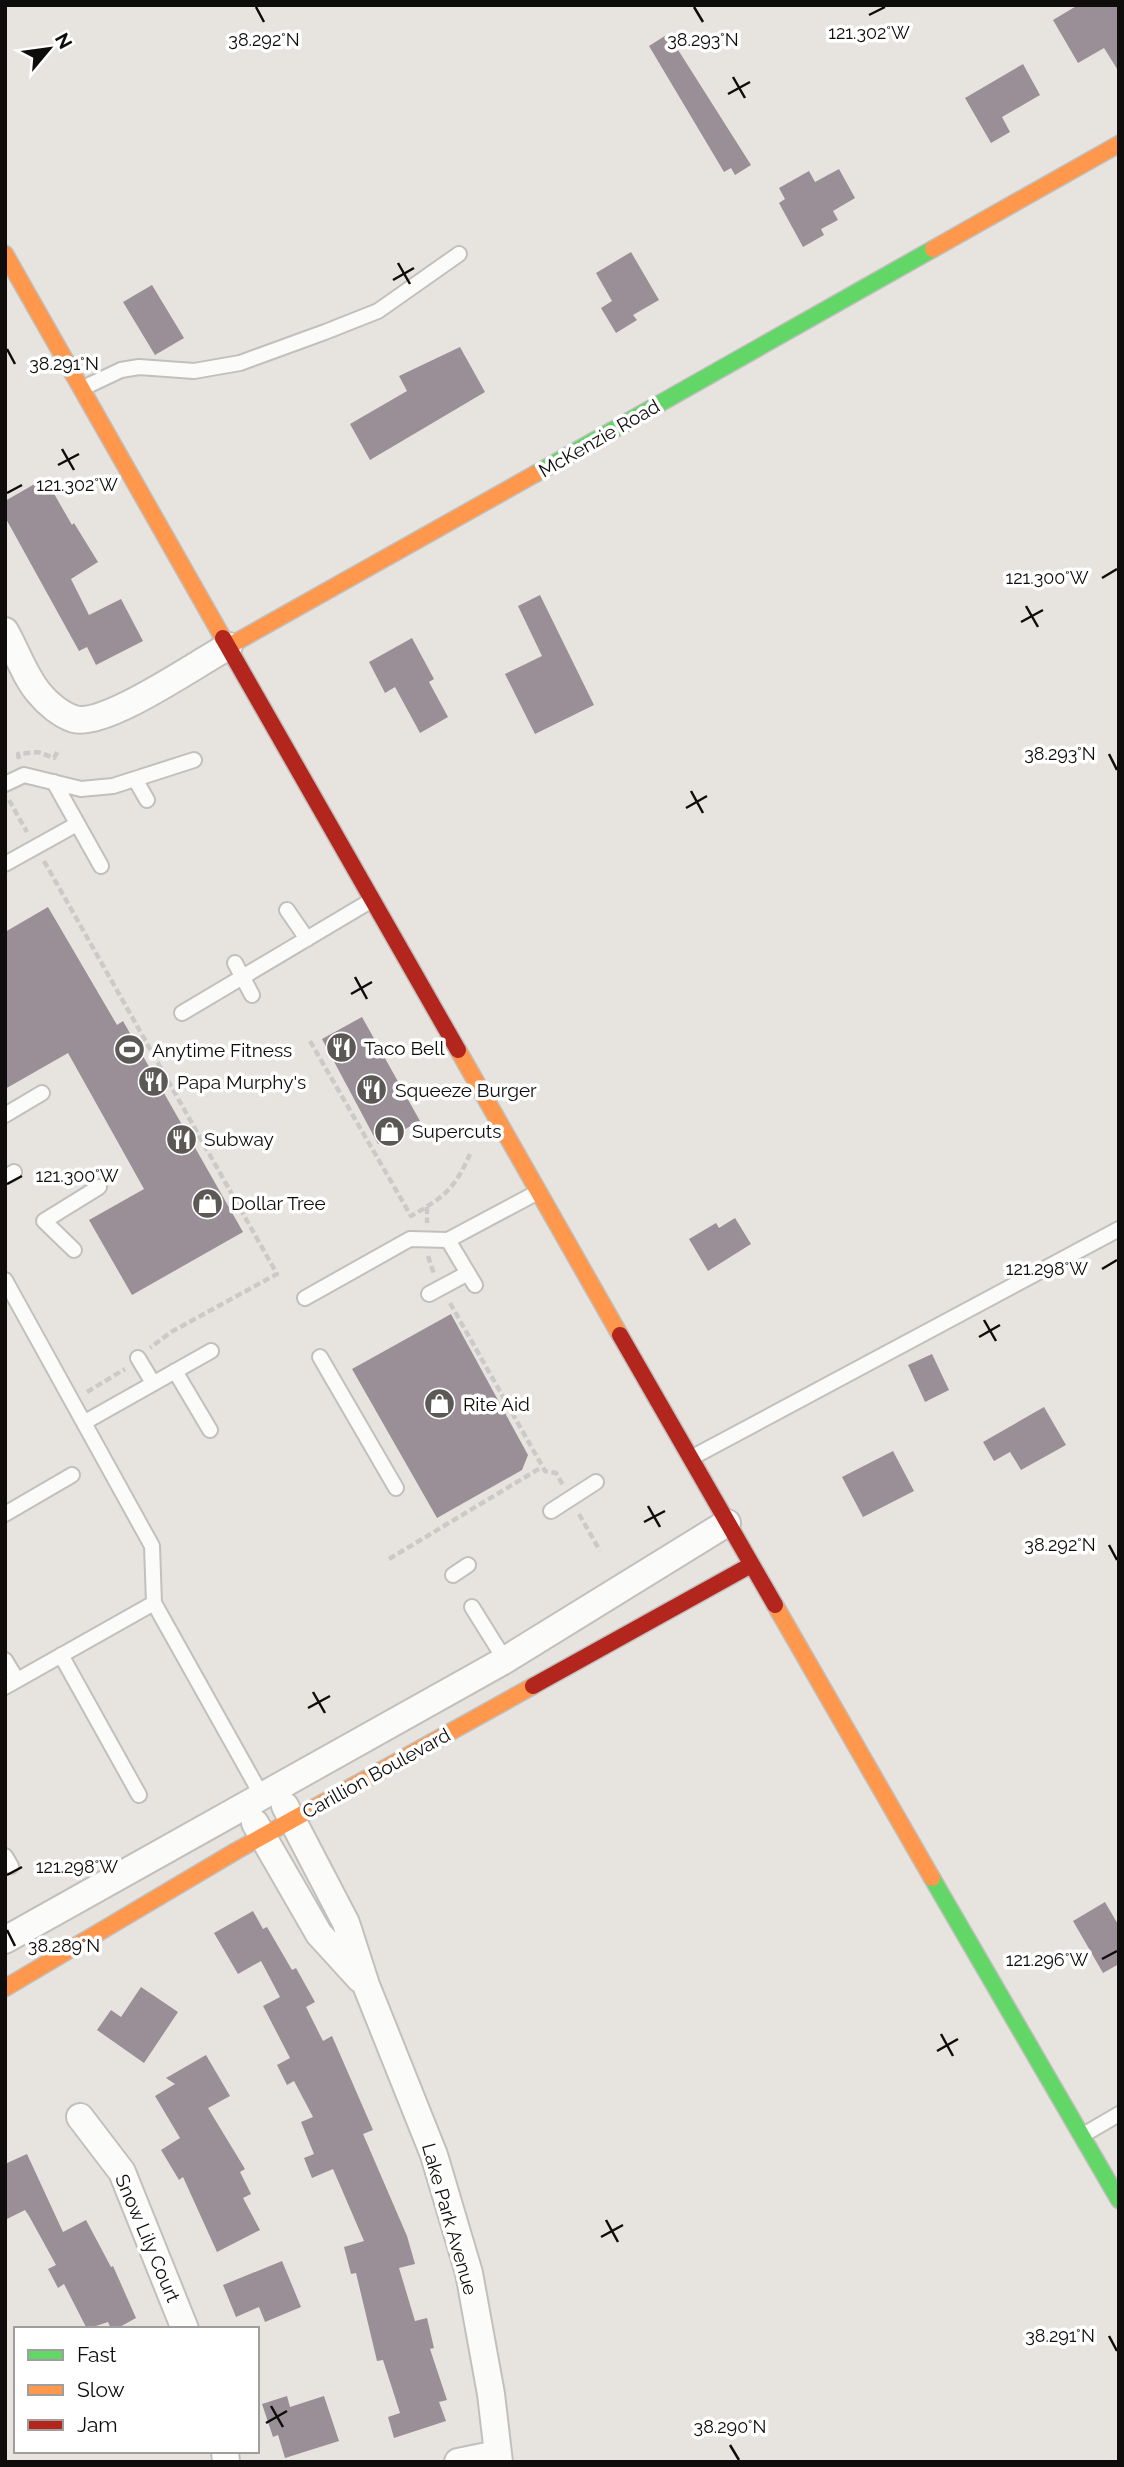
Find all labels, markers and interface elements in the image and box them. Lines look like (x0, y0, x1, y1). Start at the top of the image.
north arrow (14, 14, 84, 84)
text: 121.302°W (828, 22, 910, 43)
text: N (51, 29, 77, 52)
text: 38.292°N (228, 29, 300, 50)
text: 38.293°N (667, 29, 739, 50)
text: 38.291°N (29, 353, 99, 374)
street label: McKenzie Road (535, 395, 663, 481)
text: 121.302°W (36, 474, 118, 495)
text: 121.300°W (1005, 567, 1089, 588)
text: 38.293°N (1024, 743, 1096, 764)
restaurant icon: Taco Bell (324, 1031, 358, 1065)
sports icon: Anytime Fitness (112, 1033, 146, 1067)
place label: Taco Bell (364, 1037, 445, 1059)
place label: Anytime Fitness (152, 1039, 292, 1061)
restaurant icon: Papa Murphy's (137, 1065, 171, 1099)
place label: Papa Murphy's (177, 1071, 306, 1093)
restaurant icon: Squeeze Burger (355, 1073, 389, 1107)
place label: Squeeze Burger (395, 1079, 537, 1101)
shop icon: Supercuts (372, 1114, 406, 1148)
place label: Supercuts (412, 1120, 501, 1142)
restaurant icon: Subway (164, 1122, 198, 1156)
place label: Subway (204, 1128, 274, 1150)
text: 121.300°W (35, 1165, 119, 1186)
shop icon: Dollar Tree (191, 1186, 225, 1220)
place label: Dollar Tree (231, 1192, 326, 1214)
text: 121.298°W (1006, 1258, 1088, 1279)
shop icon: Rite Aid (423, 1387, 457, 1421)
place label: Rite Aid (463, 1393, 530, 1415)
text: 38.292°N (1024, 1534, 1096, 1555)
street label: Carillion Boulevard (298, 1723, 454, 1823)
text: 121.298°W (36, 1856, 118, 1877)
text: 38.289°N (28, 1935, 100, 1956)
text: 121.296°W (1006, 1949, 1088, 1970)
street label: Lake Park Avenue (418, 2141, 482, 2297)
street label: Snow Lily Court (111, 2171, 185, 2306)
text: 38.291°N (1025, 2325, 1095, 2346)
legend (14, 2327, 259, 2453)
text: Fast (77, 2342, 117, 2367)
text: Slow (77, 2377, 125, 2402)
text: Jam (77, 2412, 118, 2437)
text: 38.290°N (694, 2416, 766, 2437)

